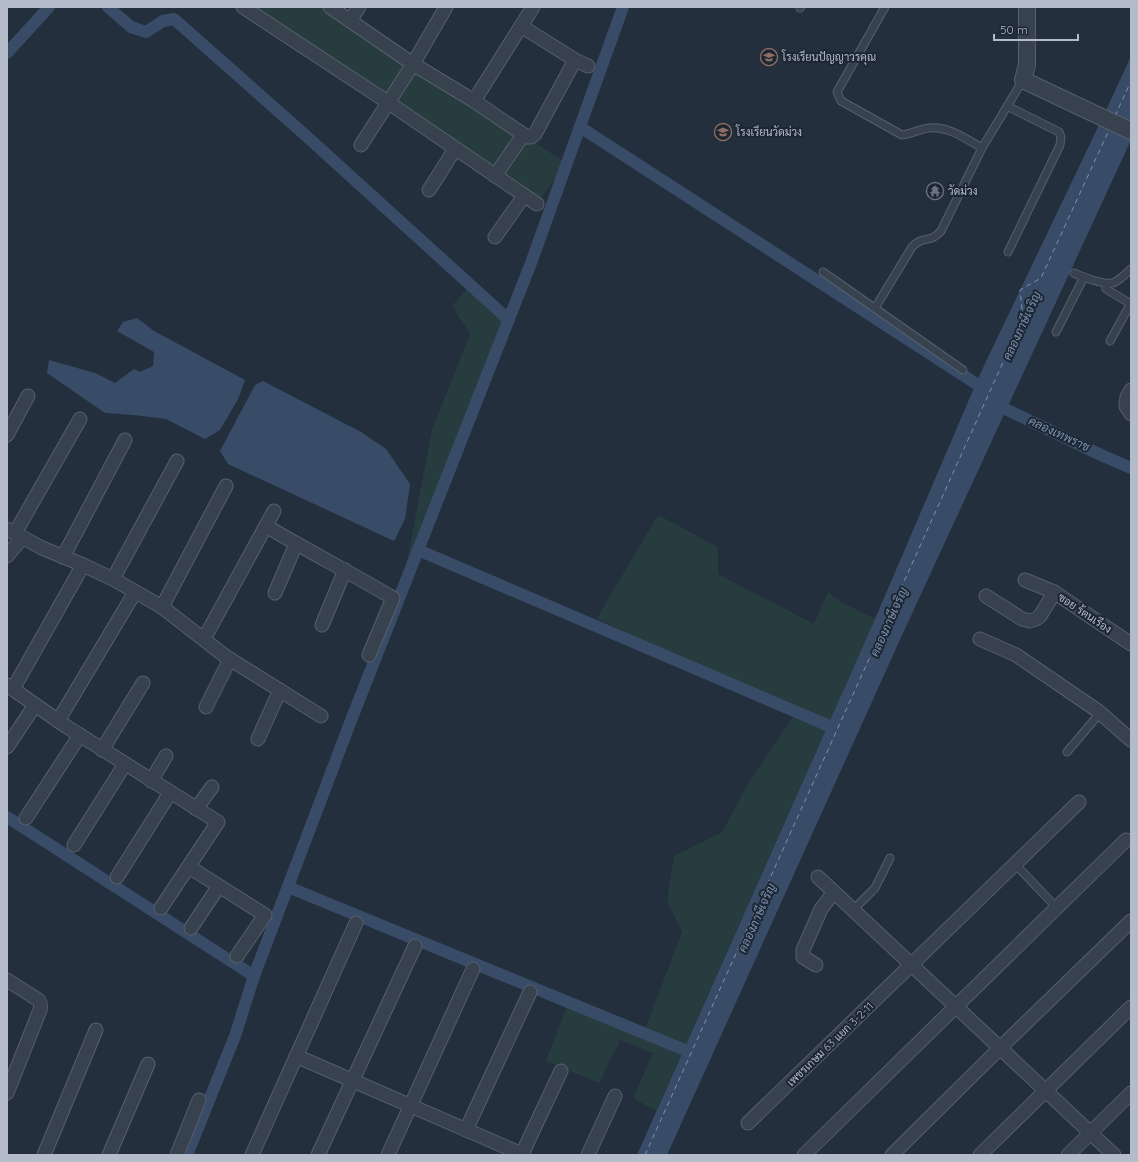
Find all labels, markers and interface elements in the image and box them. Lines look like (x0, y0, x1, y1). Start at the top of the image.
scale bar (994, 16, 1078, 42)
text: 50 m (1000, 22, 1028, 37)
school or university icon: โรงเรียนปัญญาวรคุณ (759, 47, 779, 67)
place label: โรงเรียนปัญญาวรคุณ (781, 49, 876, 66)
school or university icon: โรงเรียนวัดม่วง (713, 122, 733, 142)
place label: โรงเรียนวัดม่วง (735, 124, 802, 139)
temple icon: วัดม่วง (925, 181, 945, 201)
place label: วัดม่วง (948, 184, 978, 198)
water label: คลองภาษีเจริญ (999, 289, 1044, 363)
water label: คลองเทพราช (1026, 413, 1093, 455)
water label: คลองภาษีเจริญ (867, 585, 910, 659)
street label: ซอย ร้ตนเรึอง (1055, 590, 1115, 636)
water label: คลองภาษีเจริญ (735, 881, 778, 955)
street label: เพชรเกษม 63 แยก 3-2-11 (784, 999, 876, 1089)

